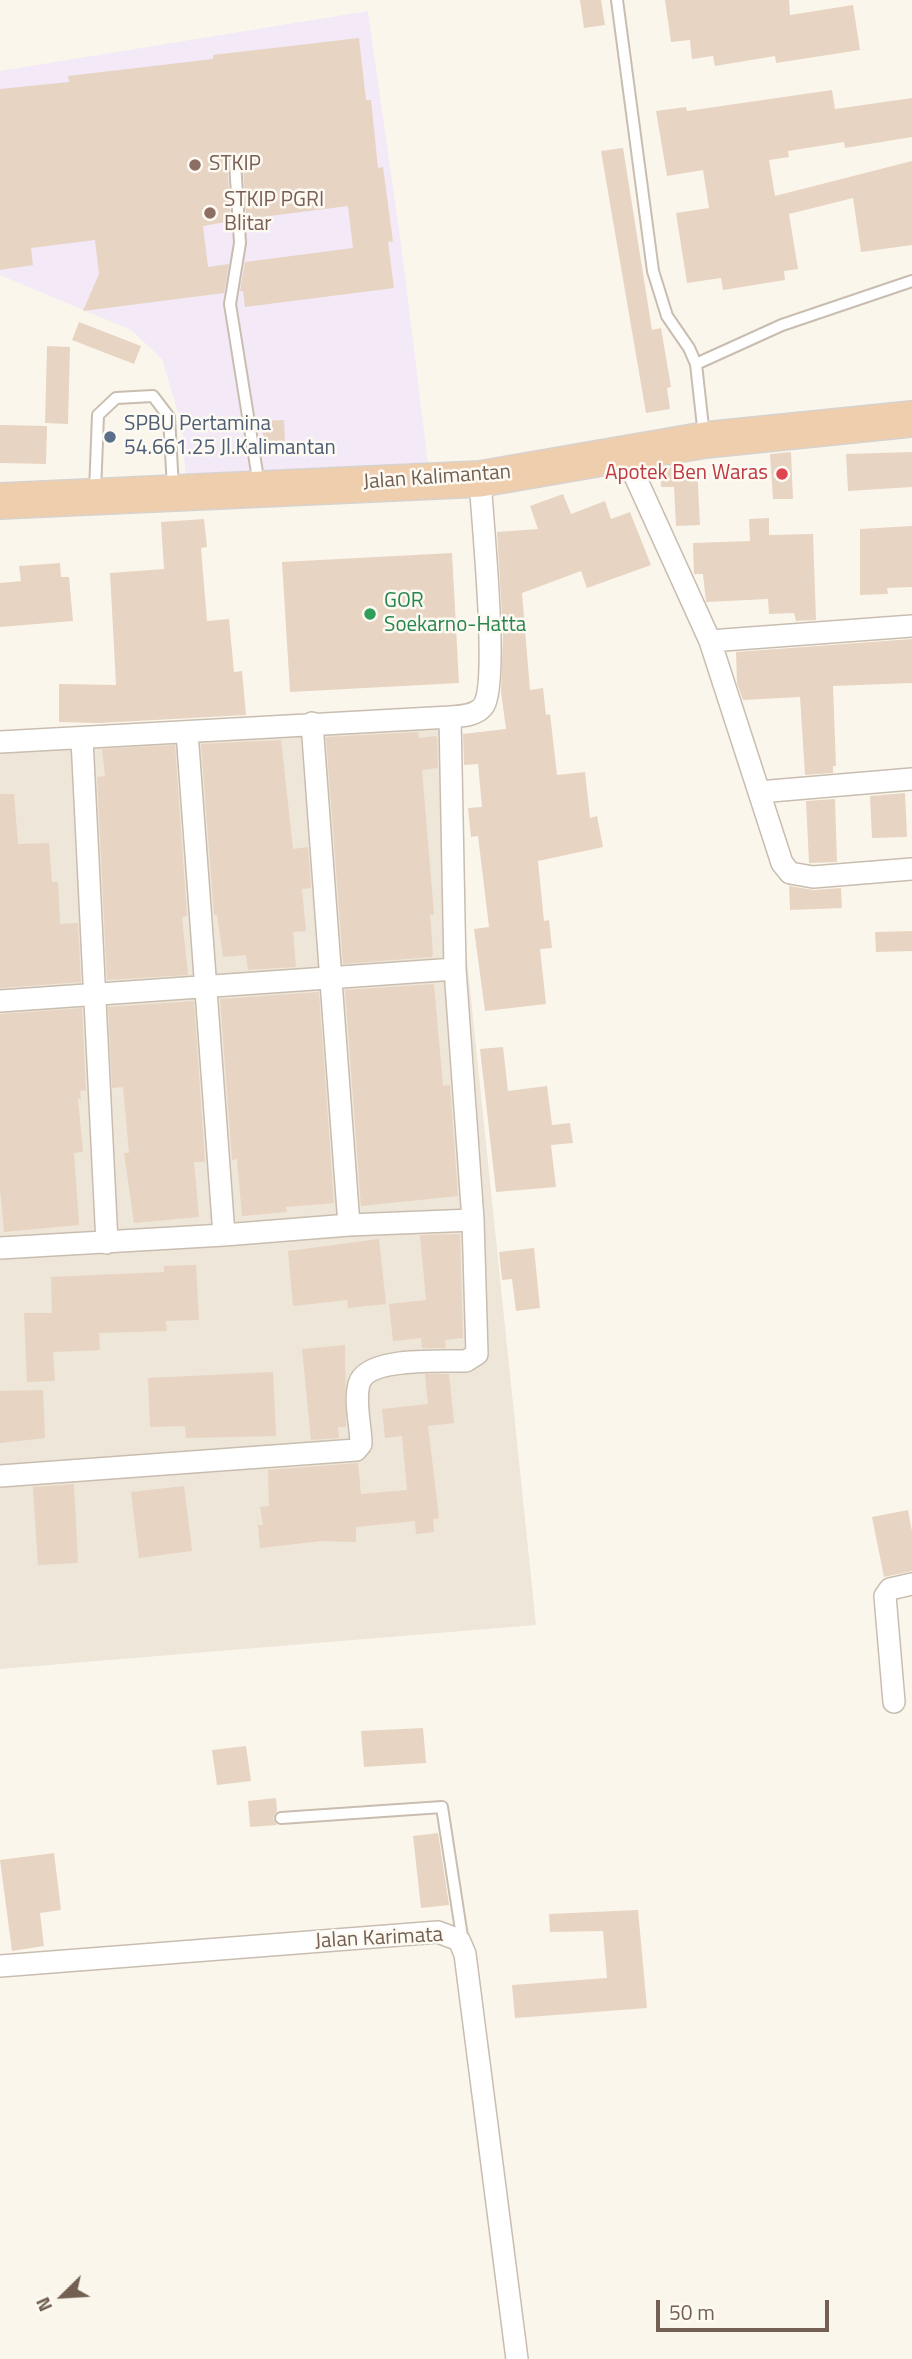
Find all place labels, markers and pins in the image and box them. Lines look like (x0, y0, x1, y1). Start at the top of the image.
place label: STKIP (209, 152, 261, 178)
marker: STKIP (187, 157, 203, 173)
place label: STKIP PGRI Blitar (224, 188, 324, 238)
marker: STKIP PGRI Blitar (202, 205, 218, 221)
place label: SPBU Pertamina 54.661.25 Jl.Kalimantan (124, 412, 336, 462)
marker: SPBU Pertamina 54.661.25 Jl.Kalimantan (102, 429, 118, 445)
place label: Apotek Ben Waras (605, 461, 768, 487)
marker: Apotek Ben Waras (774, 466, 790, 482)
place label: GOR Soekarno-Hatta (384, 589, 526, 639)
marker: GOR Soekarno-Hatta (362, 606, 378, 622)

